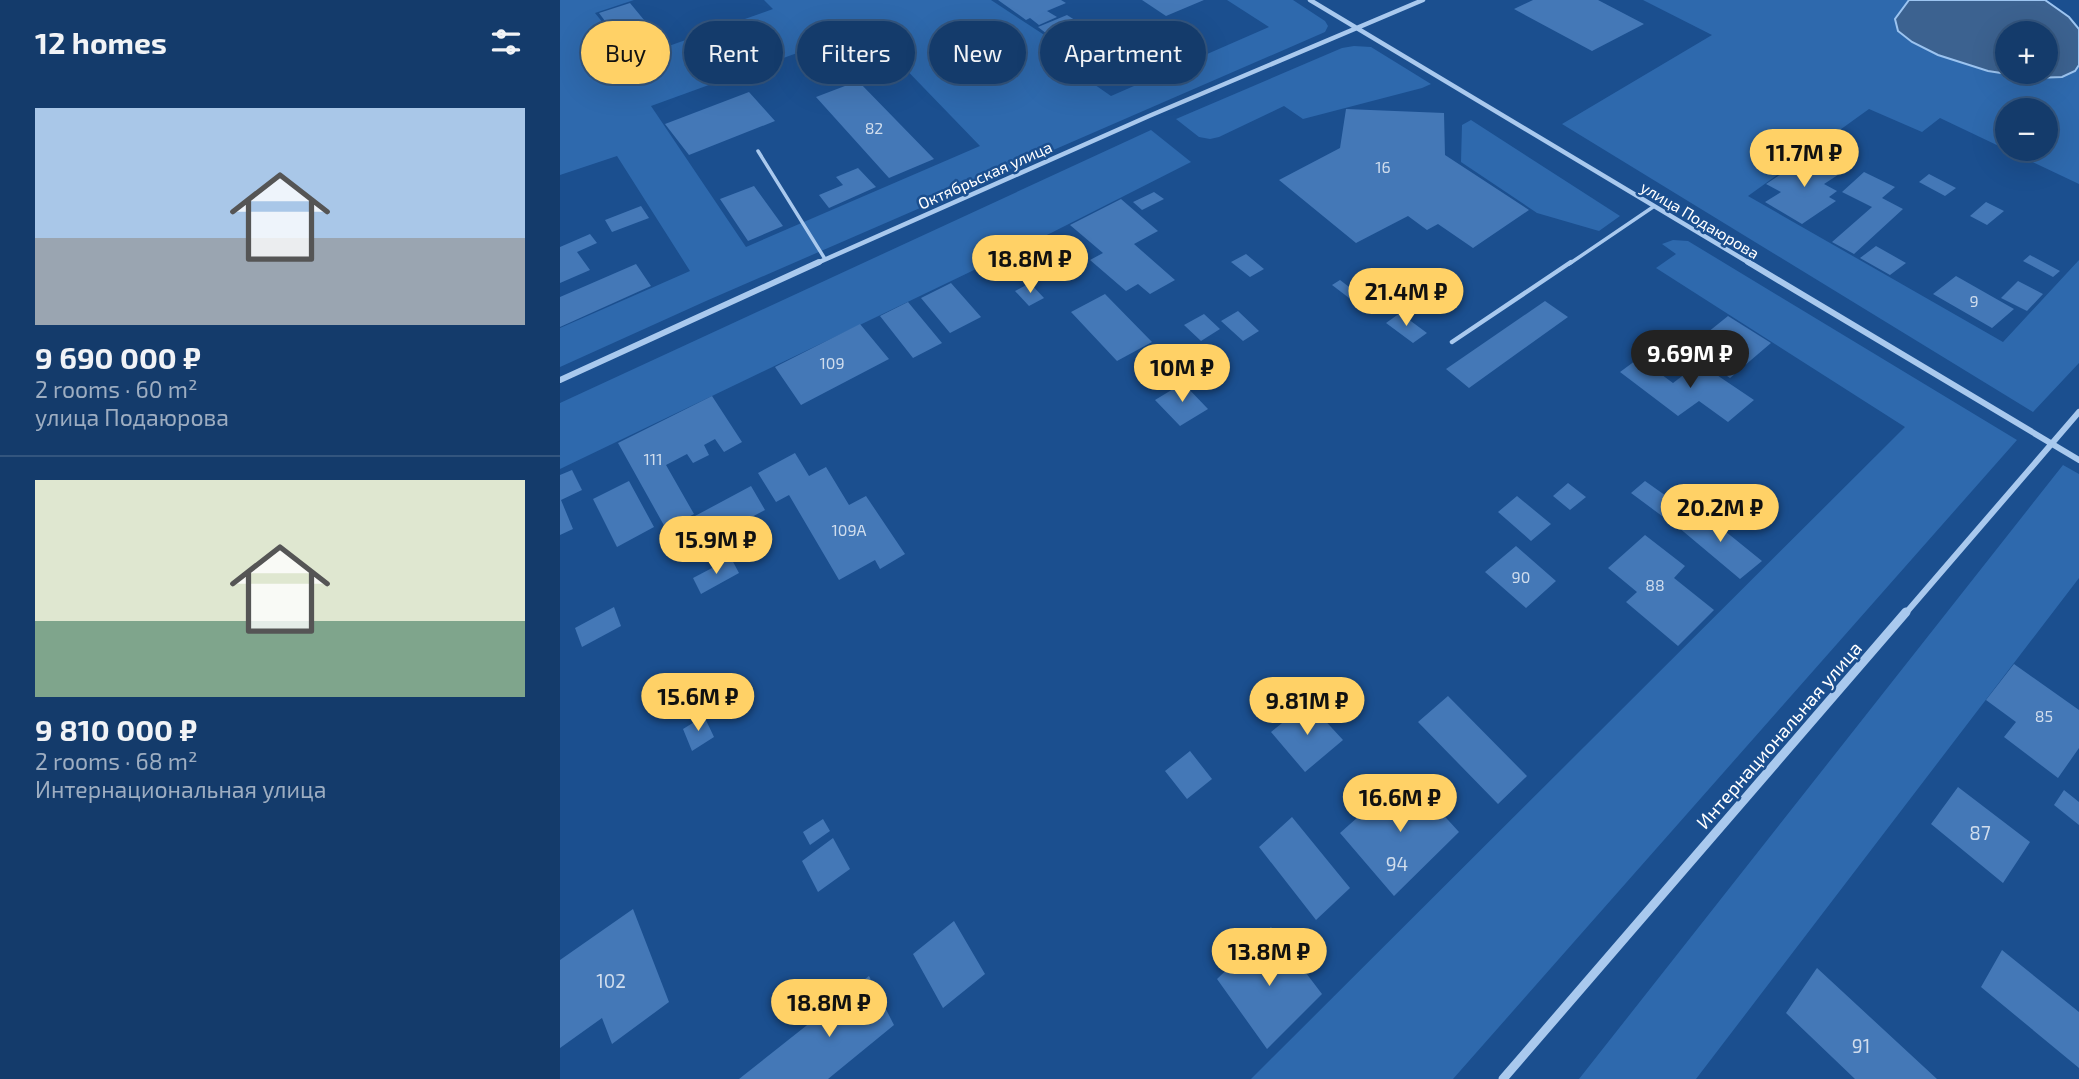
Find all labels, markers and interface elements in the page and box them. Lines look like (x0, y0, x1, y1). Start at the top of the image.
chip: Buy (581, 21, 670, 84)
chip: Rent (684, 21, 783, 84)
chip: Filters (797, 21, 915, 84)
chip: New (929, 21, 1026, 84)
chip: Apartment (1040, 21, 1206, 84)
map controls (1995, 21, 2058, 161)
button: + (1995, 21, 2058, 84)
icon: filters (487, 23, 525, 61)
text: 12 homes (35, 24, 167, 60)
button: − (1995, 98, 2058, 161)
house number: 82 (865, 118, 883, 137)
pin: 11.7M ₽ (1739, 130, 1869, 189)
street label: Октябрьская улица (915, 136, 1055, 214)
text: 11.7M ₽ (1766, 138, 1842, 166)
icon: home (217, 154, 343, 280)
house number: 16 (1375, 157, 1391, 176)
street label: улица Подаюрова (1637, 177, 1763, 263)
pin: 18.8M ₽ (965, 236, 1095, 295)
text: 18.8M ₽ (988, 244, 1072, 272)
pin: 21.4M ₽ (1341, 268, 1471, 328)
text: 21.4M ₽ (1364, 277, 1448, 305)
house number: 9 (1969, 291, 1979, 310)
pin: 9.69M ₽ (1625, 330, 1755, 390)
text: 9 690 000 ₽ (35, 339, 201, 375)
text: 9.69M ₽ (1647, 339, 1733, 367)
pin: 10M ₽ (1133, 344, 1231, 404)
house number: 109 (819, 353, 845, 372)
text: 10M ₽ (1150, 353, 1214, 381)
text: 2 rooms · 60 m² (35, 375, 197, 403)
text: улица Подаюрова (35, 403, 229, 431)
house number: 111 (643, 449, 663, 468)
pin: 20.2M ₽ (1655, 484, 1785, 544)
text: 20.2M ₽ (1677, 493, 1763, 521)
pin: 15.9M ₽ (651, 516, 781, 576)
house number: 109А (831, 520, 867, 539)
text: 15.9M ₽ (675, 525, 757, 553)
icon: home (217, 526, 343, 652)
house number: 90 (1512, 567, 1530, 586)
house number: 88 (1645, 575, 1665, 594)
street label: Интернациональная улица (1691, 636, 1867, 834)
pin: 15.6M ₽ (633, 674, 763, 733)
pin: 9.81M ₽ (1242, 678, 1372, 737)
text: 15.6M ₽ (657, 682, 739, 710)
text: 9.81M ₽ (1265, 686, 1349, 714)
house number: 85 (2035, 706, 2053, 725)
text: 9 810 000 ₽ (35, 711, 197, 747)
text: 2 rooms · 68 m² (35, 747, 198, 775)
pin: 16.6M ₽ (1335, 774, 1465, 834)
text: Интернациональная улица (35, 775, 326, 803)
text: 16.6M ₽ (1359, 783, 1441, 811)
house number: 87 (1969, 821, 1991, 844)
house number: 94 (1386, 852, 1408, 875)
pin: 13.8M ₽ (1204, 928, 1334, 988)
text: 13.8M ₽ (1228, 937, 1310, 965)
house number: 102 (596, 969, 626, 992)
pin: 18.8M ₽ (764, 979, 894, 1039)
text: 18.8M ₽ (787, 988, 871, 1016)
house number: 91 (1852, 1034, 1870, 1057)

